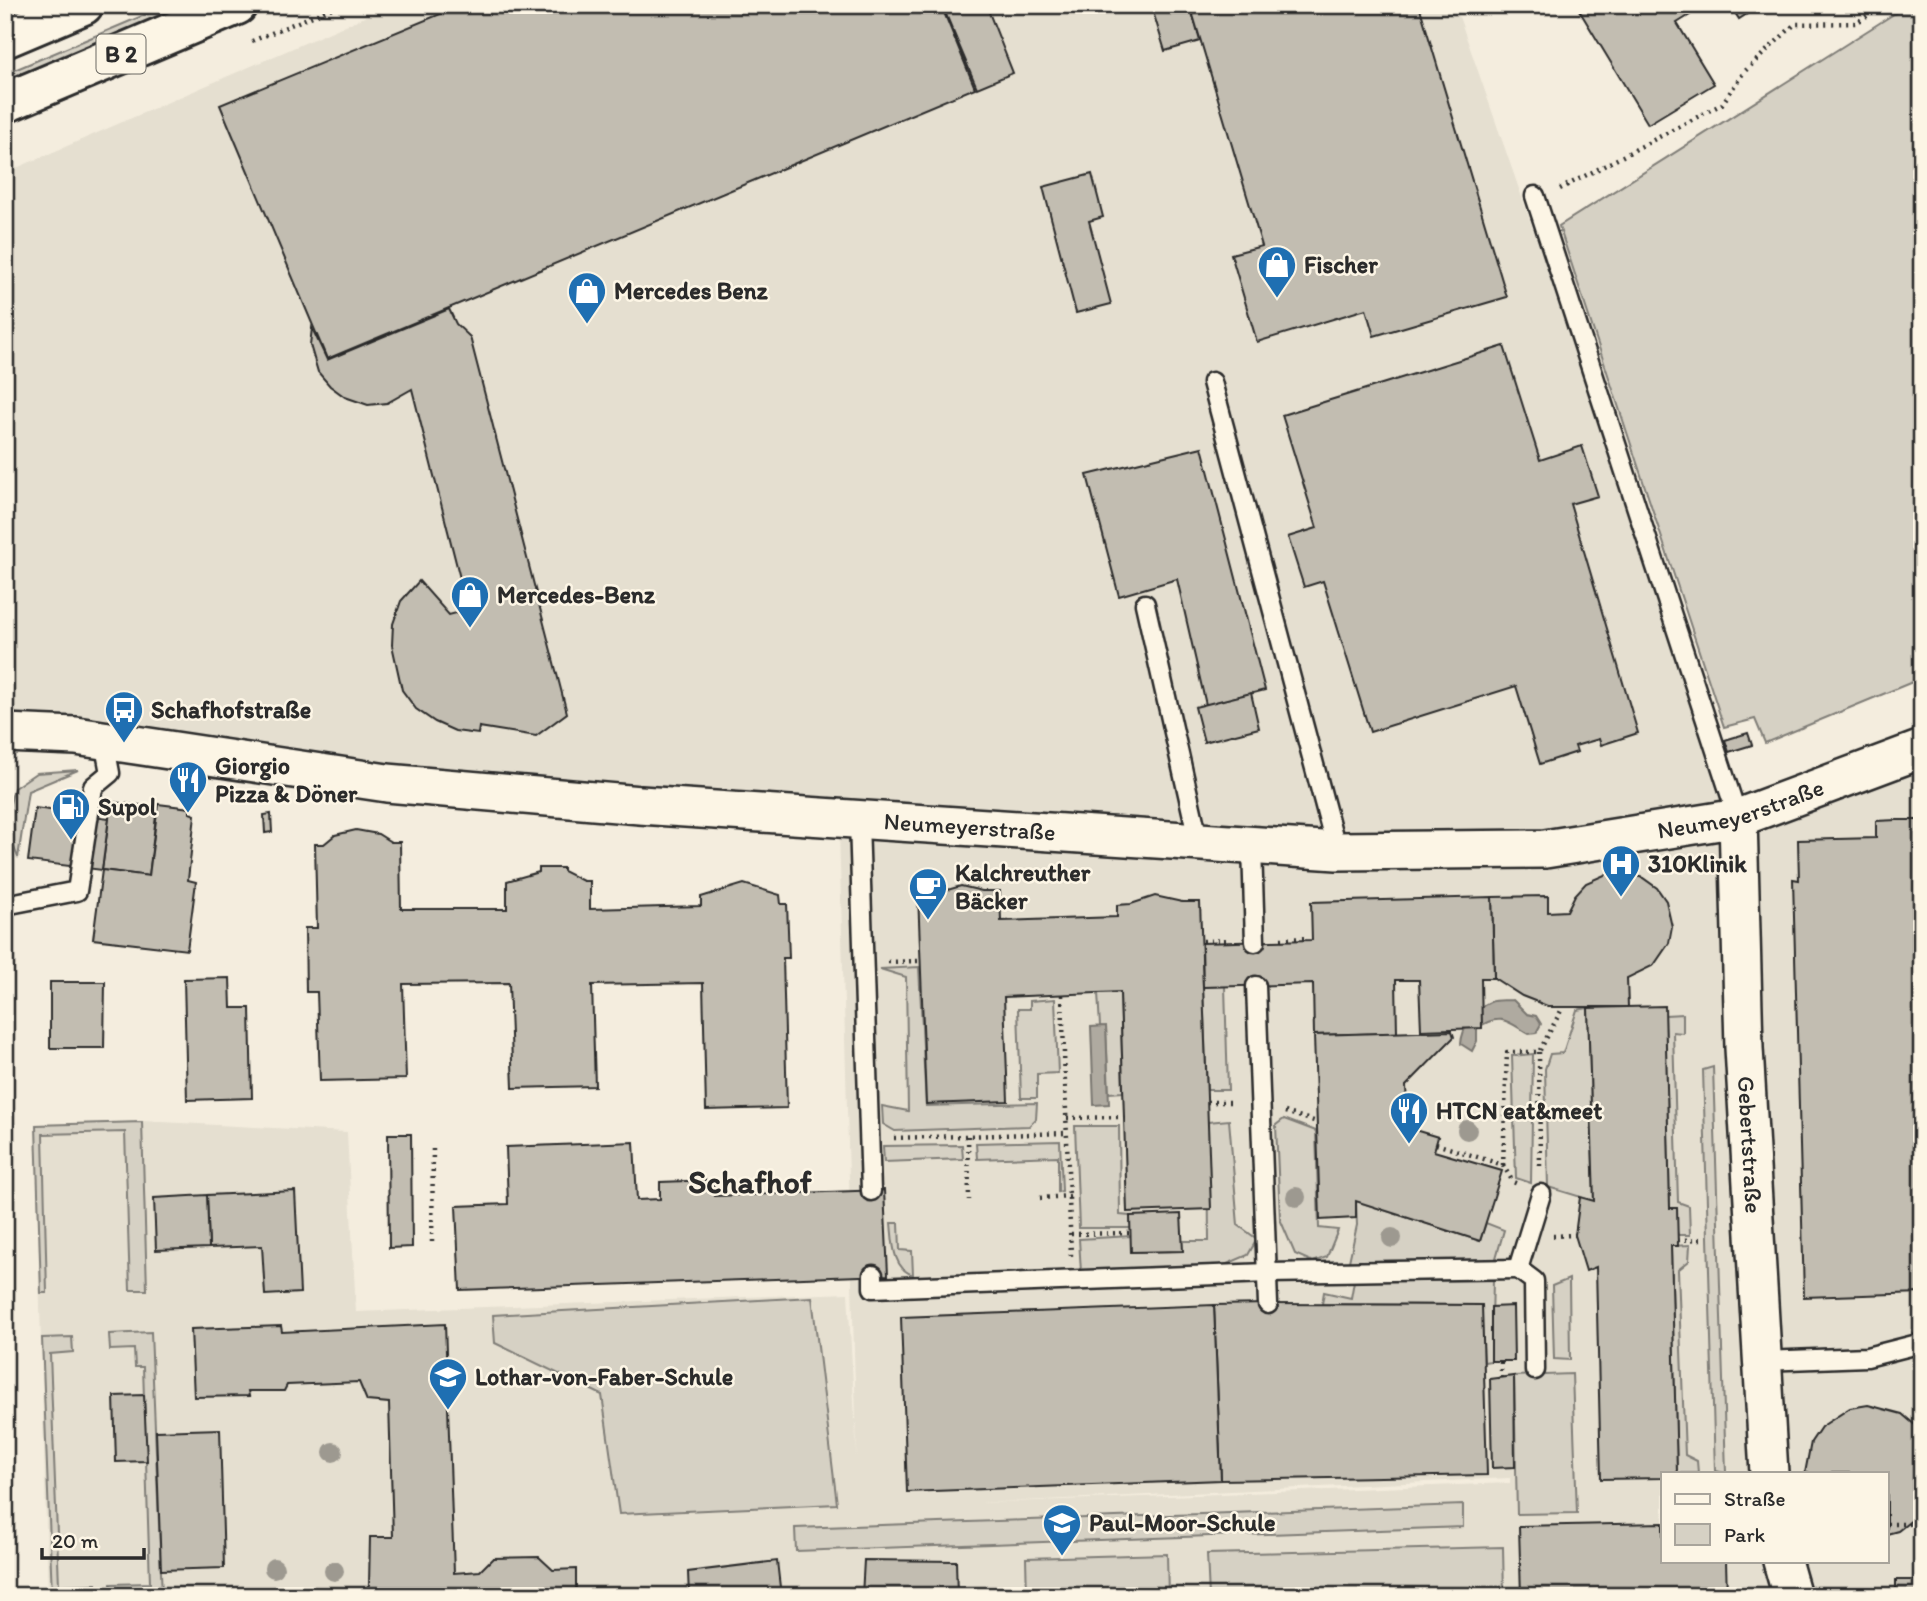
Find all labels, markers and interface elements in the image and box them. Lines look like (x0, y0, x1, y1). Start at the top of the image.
road number: B 2 (96, 34, 146, 74)
shop icon: Fischer (1256, 244, 1298, 299)
place label: Fischer (1304, 250, 1378, 279)
shop icon: Mercedes Benz (566, 270, 608, 325)
place label: Mercedes Benz (614, 276, 769, 305)
shop icon: Mercedes-Benz (449, 574, 491, 629)
place label: Mercedes-Benz (497, 580, 656, 609)
bus stop icon: Schafhofstraße (103, 689, 145, 744)
place label: Schafhofstraße (151, 695, 311, 724)
place label: Giorgio Pizza & Döner (215, 751, 358, 808)
restaurant icon: Giorgio Pizza & Döner (167, 759, 209, 814)
street label: Neumeyerstraße (1655, 772, 1828, 845)
fuel station icon: Supol (50, 786, 92, 841)
place label: Supol (98, 792, 157, 822)
street label: Neumeyerstraße (883, 806, 1057, 846)
hospital icon: 310Klinik (1600, 843, 1642, 898)
place label: 310Klinik (1648, 849, 1747, 878)
place label: Kalchreuther Bäcker (955, 858, 1091, 915)
cafe icon: Kalchreuther Bäcker (907, 866, 949, 921)
street label: Gebertstraße (1732, 1075, 1769, 1214)
restaurant icon: HTCN eat&meet (1388, 1090, 1430, 1145)
place label: HTCN eat&meet (1436, 1096, 1602, 1125)
district label: Schafhof (688, 1163, 813, 1201)
school or university icon: Lothar-von-Faber-Schule (427, 1356, 469, 1411)
place label: Lothar-von-Faber-Schule (475, 1362, 733, 1391)
legend (1661, 1472, 1888, 1562)
text: Straße (1724, 1486, 1785, 1511)
school or university icon: Paul-Moor-Schule (1041, 1502, 1083, 1557)
place label: Paul-Moor-Schule (1089, 1508, 1276, 1537)
scale bar (42, 1517, 144, 1561)
text: Park (1724, 1522, 1766, 1547)
text: 20 m (52, 1528, 99, 1553)

